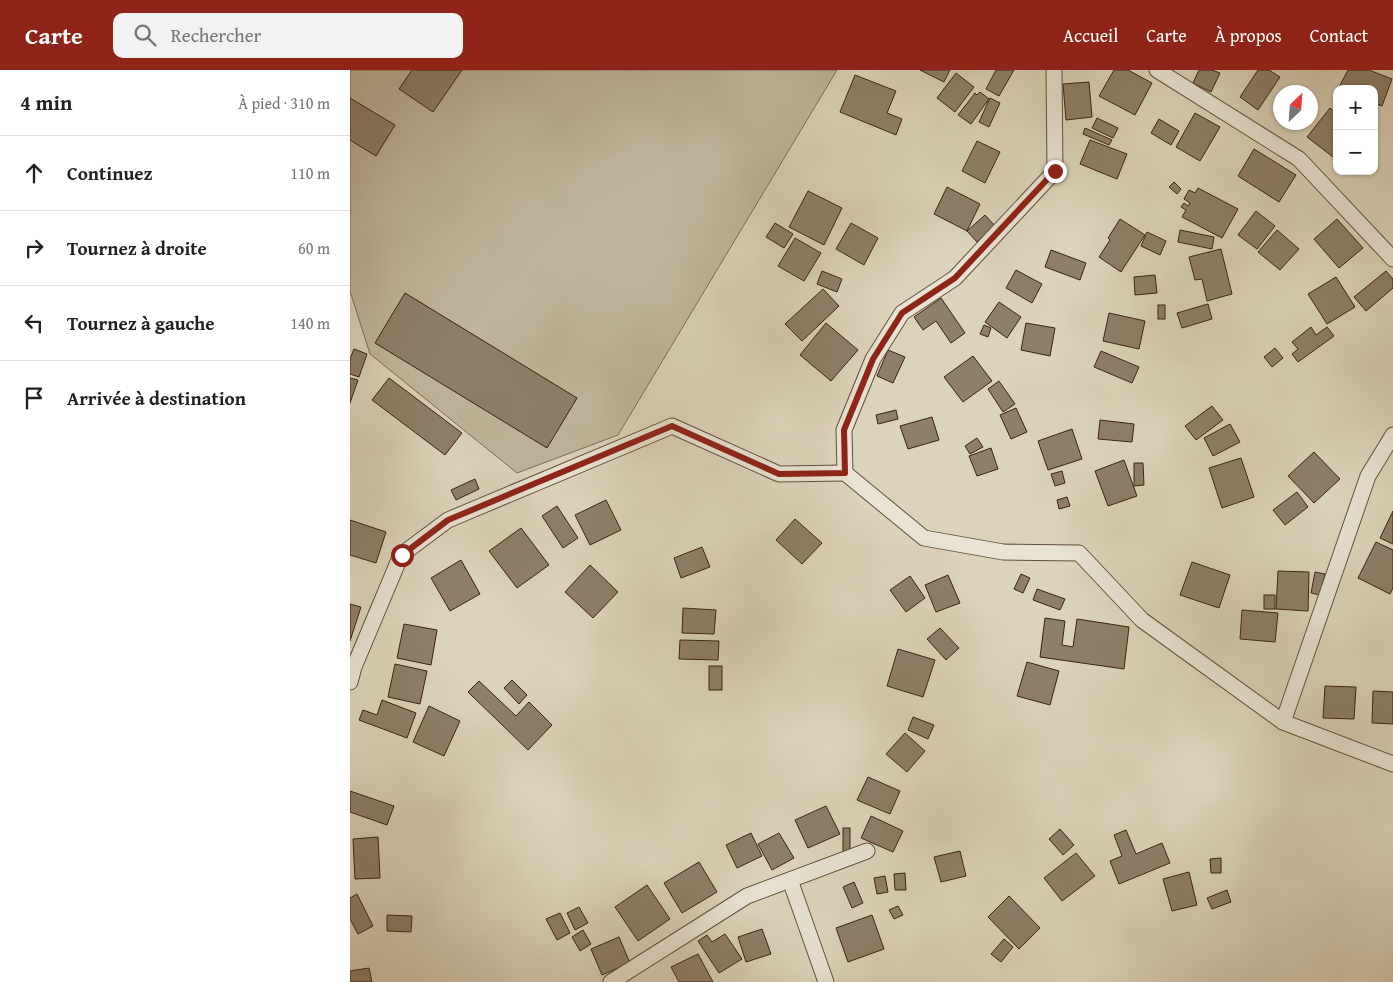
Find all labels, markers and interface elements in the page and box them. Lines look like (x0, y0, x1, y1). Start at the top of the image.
search box (113, 13, 463, 58)
text: Carte (25, 18, 83, 53)
icon: search (131, 21, 159, 49)
text: Rechercher (171, 21, 261, 49)
text: Accueil (1063, 22, 1118, 49)
text: Carte (1146, 22, 1187, 49)
text: À propos (1215, 22, 1282, 49)
text: Contact (1310, 22, 1368, 49)
north arrow (1273, 85, 1318, 130)
map controls (1333, 85, 1378, 175)
button: + (1333, 85, 1378, 130)
text: 4 min (20, 87, 72, 118)
text: À pied · 310 m (238, 91, 330, 115)
button: − (1333, 130, 1378, 175)
icon: ahead (20, 159, 48, 187)
text: Continuez (67, 159, 153, 187)
route end (1044, 160, 1067, 183)
text: 110 m (290, 161, 330, 185)
icon: right (20, 234, 48, 262)
text: Tournez à droite (67, 234, 207, 262)
text: 60 m (298, 236, 330, 260)
icon: left (20, 309, 48, 337)
text: Tournez à gauche (67, 309, 215, 337)
text: 140 m (290, 311, 330, 335)
icon: arrive (20, 384, 48, 412)
text: Arrivée à destination (67, 384, 246, 412)
route start (391, 544, 414, 567)

